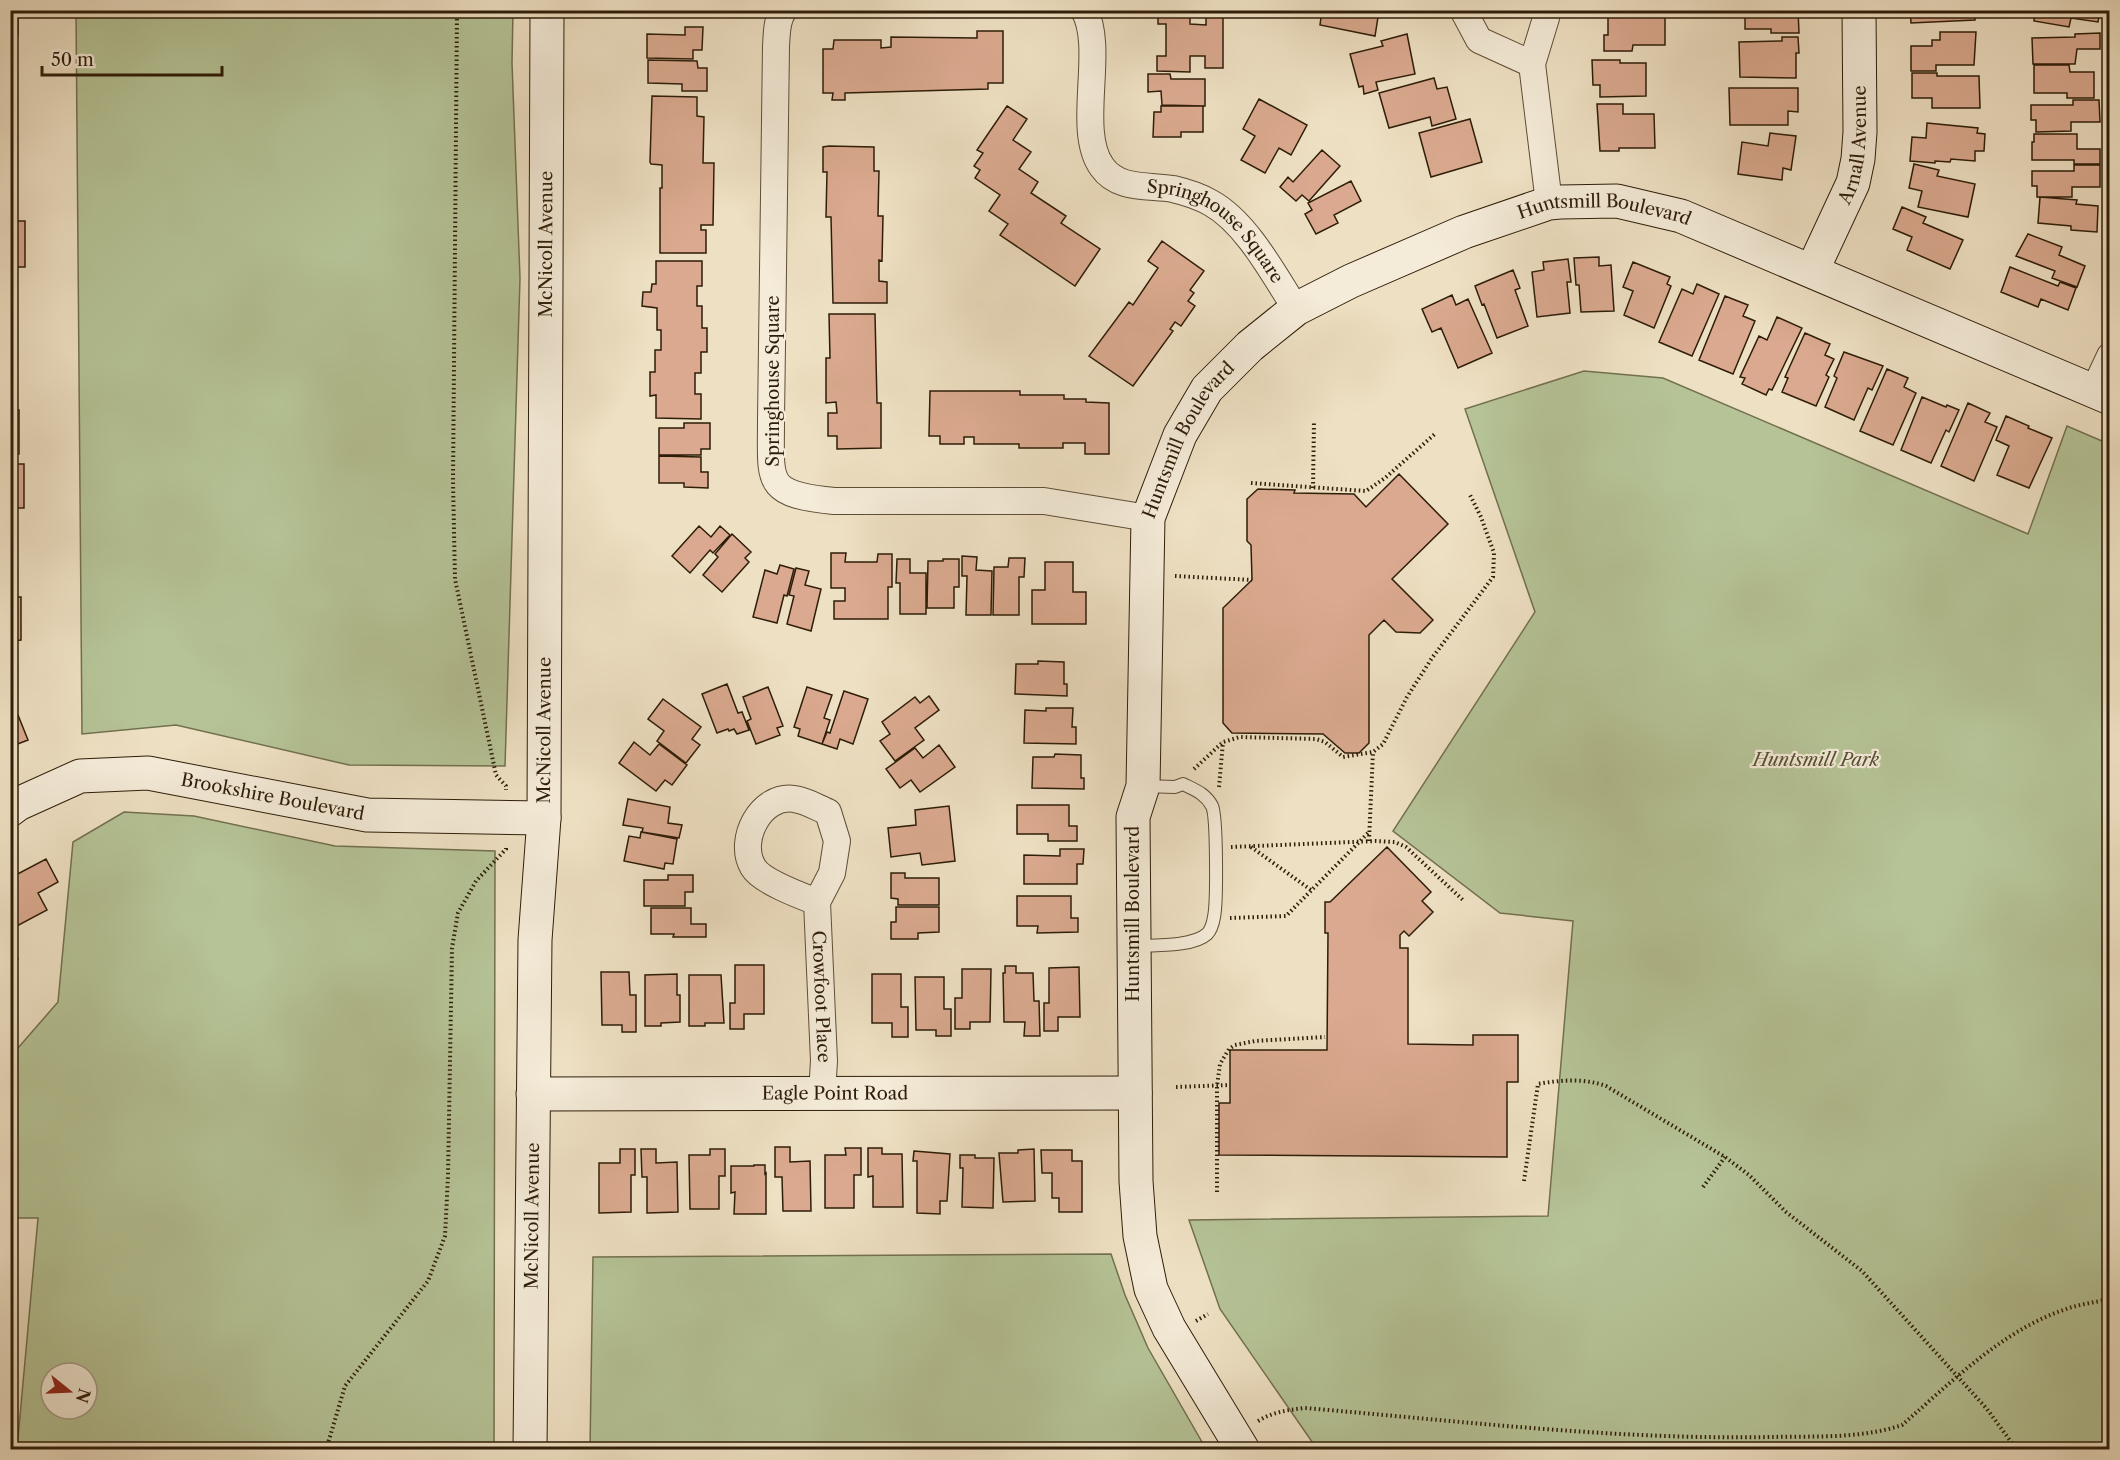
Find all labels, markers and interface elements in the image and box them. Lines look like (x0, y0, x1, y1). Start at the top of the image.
scale bar (42, 39, 222, 77)
text: 50 m (51, 49, 94, 71)
street label: Arnall Avenue (1833, 85, 1871, 209)
street label: McNicoll Avenue (535, 171, 557, 318)
street label: Springhouse Square (1146, 176, 1288, 287)
street label: Huntsmill Boulevard (1515, 190, 1695, 230)
street label: Springhouse Square (762, 295, 784, 467)
street label: Huntsmill Boulevard (1138, 357, 1239, 522)
street label: McNicoll Avenue (533, 657, 556, 804)
park label: Huntsmill Park (1751, 749, 1880, 771)
street label: Brookshire Boulevard (179, 769, 366, 825)
street label: Huntsmill Boulevard (1122, 826, 1144, 1002)
street label: Crowfoot Place (807, 930, 835, 1063)
street label: Eagle Point Road (762, 1082, 908, 1105)
street label: McNicoll Avenue (521, 1143, 544, 1290)
north arrow (39, 1361, 99, 1421)
text: N (72, 1386, 95, 1405)

